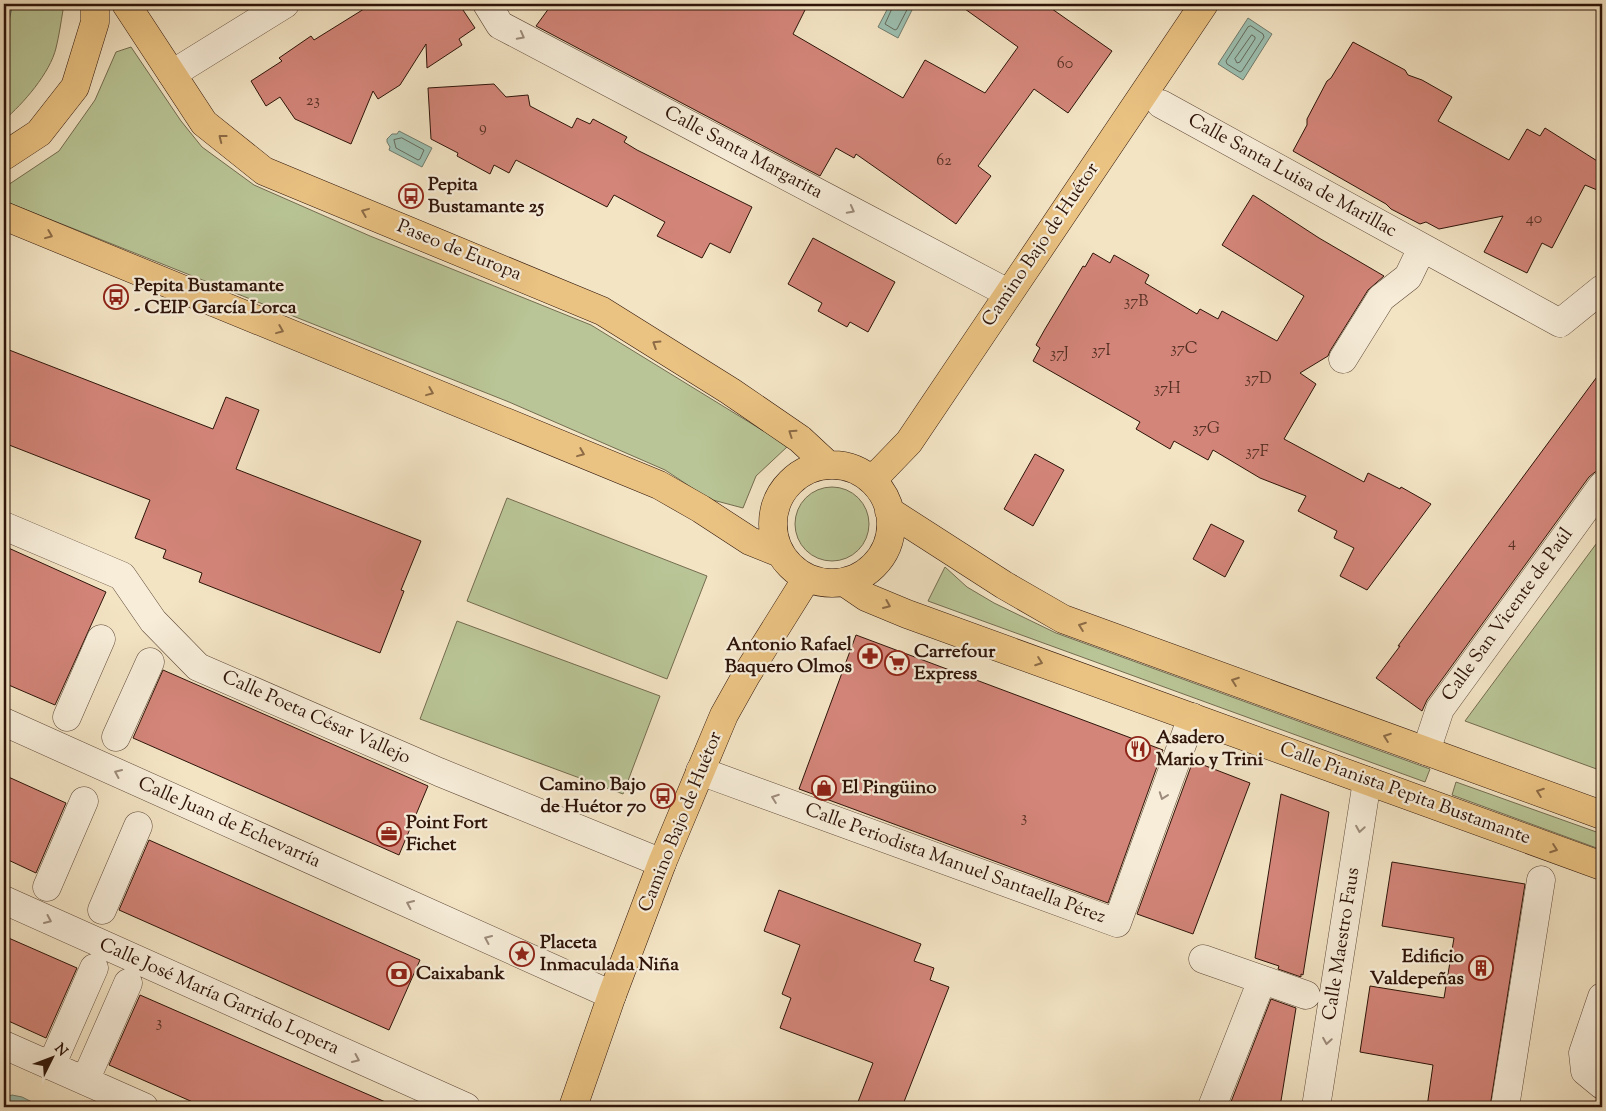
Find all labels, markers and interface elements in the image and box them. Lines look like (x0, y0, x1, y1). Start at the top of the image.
one-way arrow (516, 30, 525, 40)
house number: 60 (1057, 53, 1073, 76)
house number: 23 (306, 90, 320, 113)
street label: Calle Santa Margarita (659, 100, 827, 206)
street label: Calle Santa Luisa de Marillac (1183, 107, 1402, 245)
house number: 9 (479, 117, 487, 140)
one-way arrow (219, 135, 228, 143)
house number: 62 (936, 150, 952, 173)
street label: Camino Bajo de Huétor (976, 158, 1106, 332)
place label: Pepita Bustamante 25 (428, 172, 544, 221)
bus stop icon: Pepita Bustamante 25 (398, 183, 424, 209)
one-way arrow (845, 204, 854, 214)
one-way arrow (361, 208, 370, 219)
house number: 40 (1526, 208, 1542, 231)
street label: Paseo de Europa (393, 214, 526, 288)
one-way arrow (44, 229, 53, 240)
place label: Pepita Bustamante - CEIP García Lorca (134, 273, 297, 322)
bus stop icon: Pepita Bustamante - CEIP García Lorca (103, 284, 129, 310)
house number: 37B (1124, 291, 1148, 314)
one-way arrow (275, 324, 284, 334)
house number: 37C (1170, 338, 1198, 361)
house number: 37I (1091, 340, 1111, 363)
one-way arrow (652, 341, 661, 351)
house number: 37J (1050, 343, 1069, 366)
house number: 37D (1244, 368, 1272, 391)
house number: 37H (1153, 378, 1181, 401)
one-way arrow (426, 386, 434, 396)
house number: 37G (1192, 418, 1220, 441)
one-way arrow (788, 430, 797, 439)
house number: 37F (1245, 441, 1269, 464)
one-way arrow (576, 447, 585, 457)
street label: Calle San Vicente de Paúl (1436, 523, 1580, 707)
house number: 4 (1508, 532, 1516, 555)
one-way arrow (882, 599, 891, 610)
one-way arrow (1078, 621, 1087, 631)
place label: Antonio Rafael Baquero Olmos (725, 632, 853, 681)
place label: Carrefour Express (914, 639, 996, 688)
pharmacy icon: Antonio Rafael Baquero Olmos (857, 643, 883, 669)
supermarket icon: Carrefour Express (884, 650, 910, 676)
one-way arrow (1034, 656, 1043, 666)
street label: Calle Poeta César Vallejo (217, 664, 415, 772)
one-way arrow (1231, 677, 1239, 687)
place label: Asadero Mario y Trini (1156, 725, 1264, 774)
street label: Camino Bajo de Huétor (632, 728, 730, 916)
one-way arrow (1383, 733, 1392, 743)
restaurant icon: Asadero Mario y Trini (1125, 736, 1151, 762)
street label: Calle Pianista Pepita Bustamante (1276, 736, 1534, 852)
one-way arrow (114, 769, 123, 780)
street label: Calle Juan de Echevarría (133, 771, 325, 876)
place label: Camino Bajo de Huétor 70 (539, 772, 647, 821)
shop icon: El Pingüino (811, 775, 837, 801)
place label: El Pingüino (842, 775, 937, 802)
bus stop icon: Camino Bajo de Huétor 70 (650, 783, 676, 809)
one-way arrow (1536, 788, 1545, 798)
one-way arrow (1159, 791, 1169, 800)
one-way arrow (771, 794, 780, 804)
street label: Calle Periodista Manuel Santaella Pérez (801, 797, 1109, 931)
house number: 3 (1021, 807, 1027, 830)
place label: Point Fort Fichet (406, 810, 488, 859)
office icon: Point Fort Fichet (376, 821, 402, 847)
one-way arrow (1355, 824, 1365, 833)
one-way arrow (1549, 843, 1557, 853)
street label: Calle Maestro Faus (1317, 866, 1367, 1022)
one-way arrow (406, 900, 415, 911)
one-way arrow (43, 914, 52, 925)
place label: Placeta Inmaculada Niña (540, 930, 679, 979)
street label: Calle José María Garrido Lopera (95, 932, 344, 1062)
one-way arrow (484, 935, 493, 946)
place icon: Placeta Inmaculada Niña (509, 941, 535, 967)
place label: Edificio Valdepeñas (1370, 944, 1465, 993)
building icon: Edificio Valdepeñas (1468, 955, 1494, 981)
bank icon: Caixabank (386, 961, 412, 987)
place label: Caixabank (416, 961, 506, 988)
house number: 3 (156, 1012, 162, 1035)
north arrow (28, 1034, 78, 1084)
one-way arrow (1322, 1037, 1332, 1046)
text: N (49, 1040, 71, 1061)
one-way arrow (351, 1052, 360, 1063)

